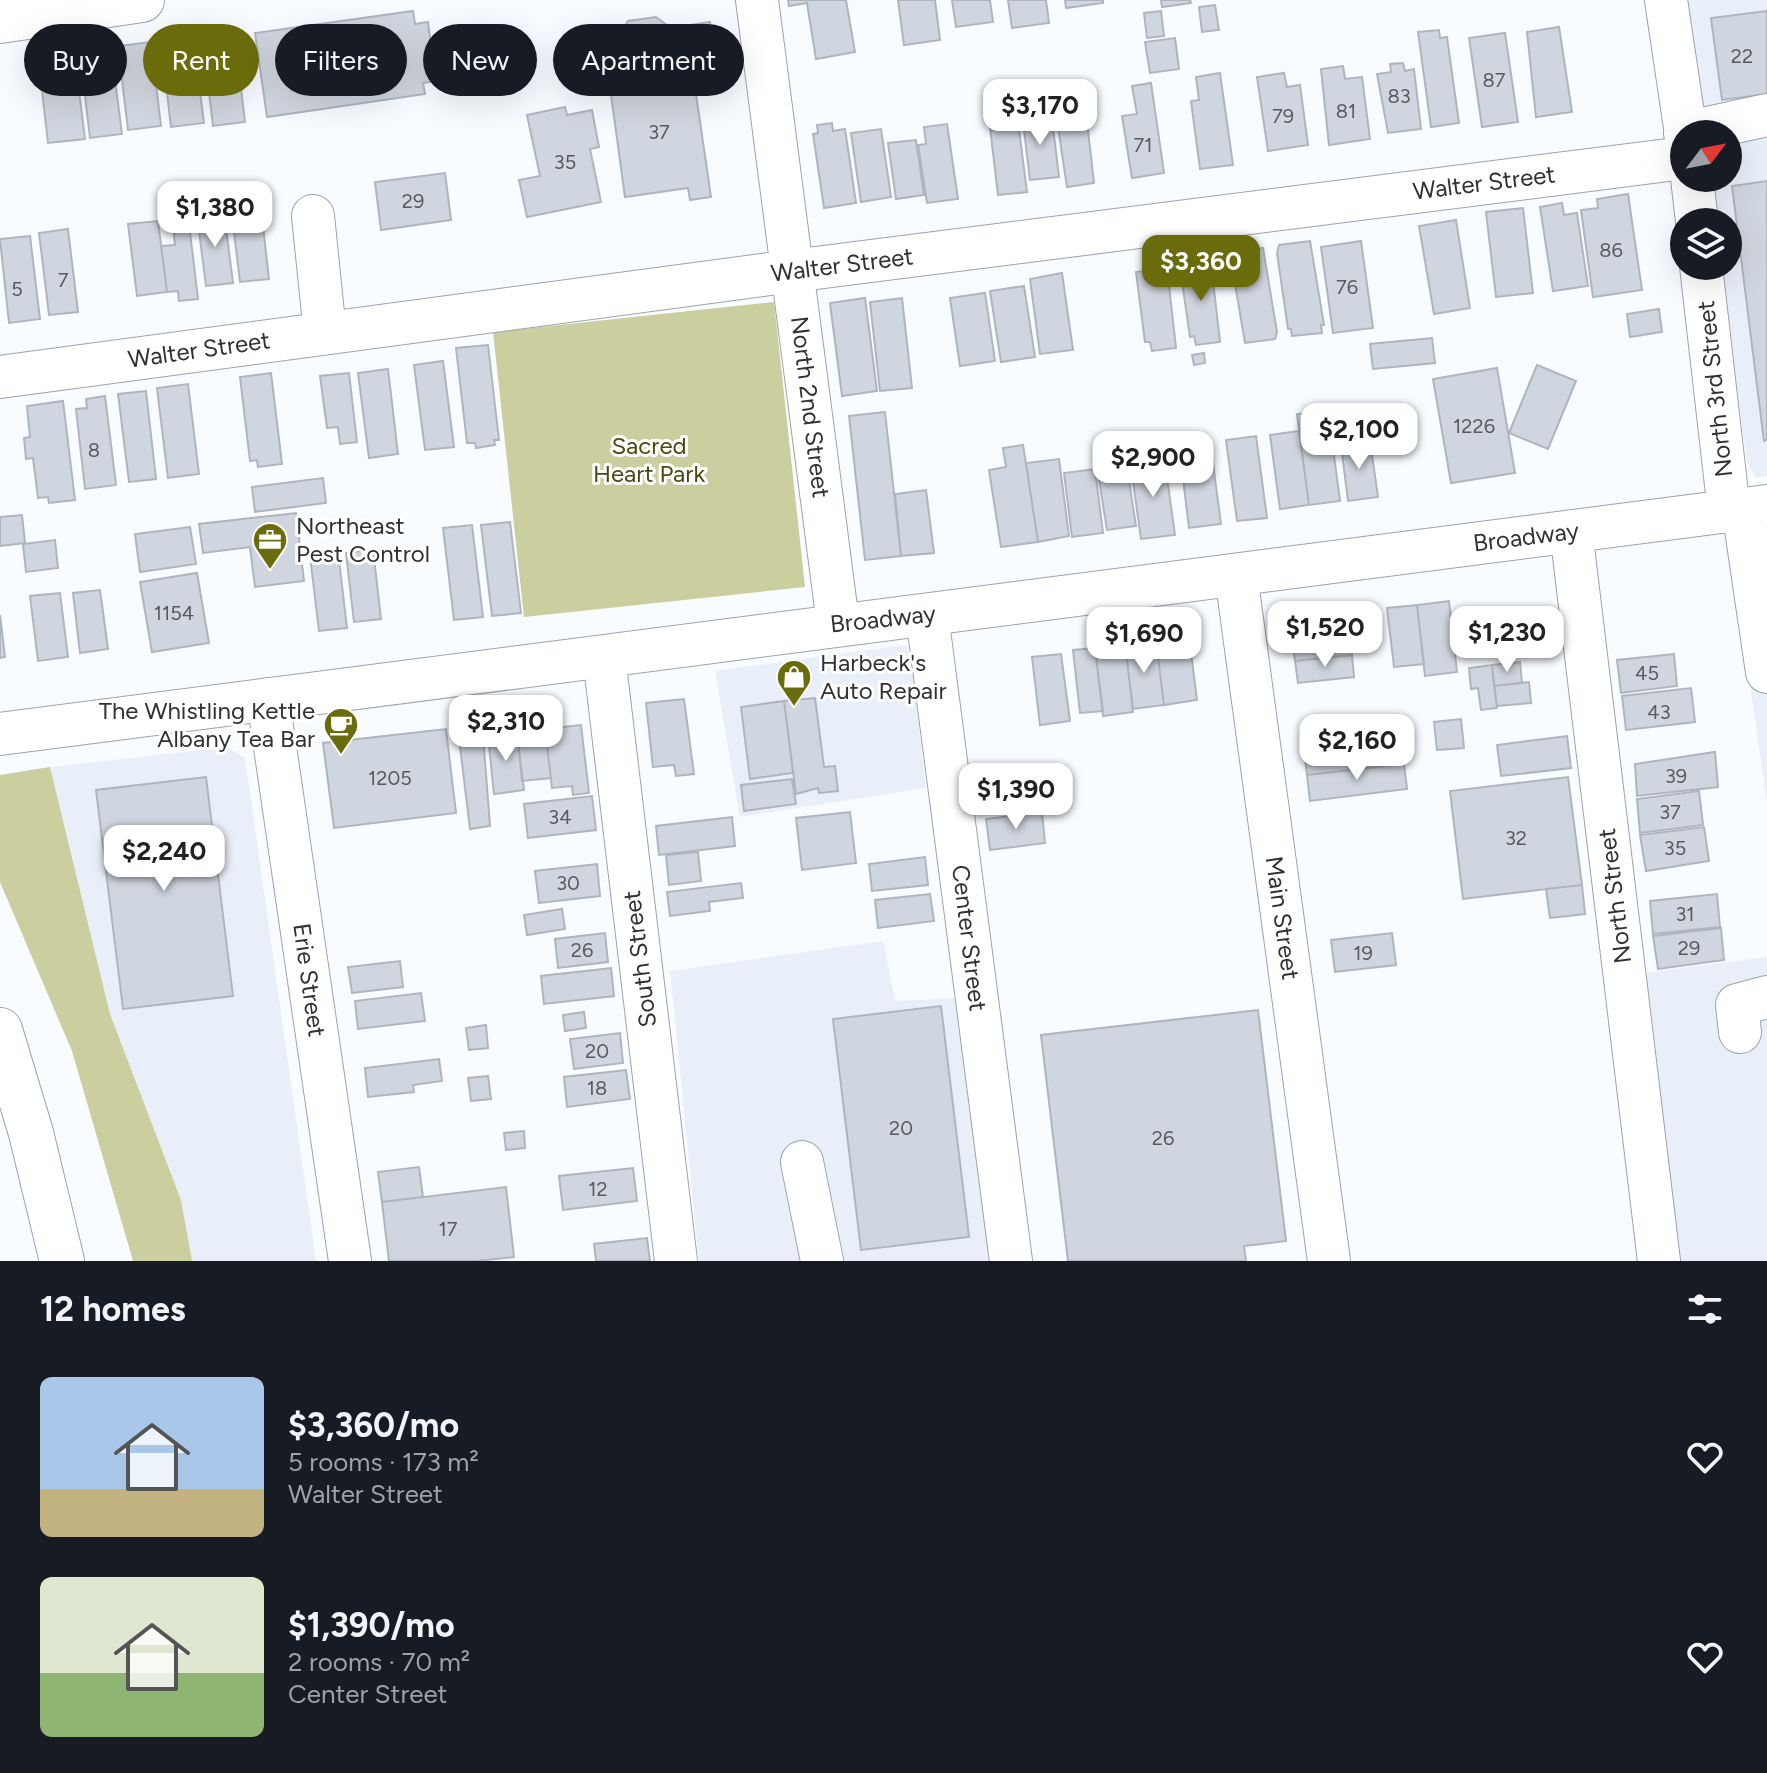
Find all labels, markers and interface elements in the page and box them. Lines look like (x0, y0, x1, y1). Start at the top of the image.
chip: Buy (24, 24, 127, 96)
chip: Rent (143, 24, 259, 96)
chip: Filters (275, 24, 407, 96)
chip: New (423, 24, 537, 96)
chip: Apartment (553, 24, 744, 96)
house number: 22 (1731, 44, 1753, 68)
house number: 87 (1482, 68, 1506, 92)
pin: $3,170 (975, 79, 1105, 147)
house number: 83 (1387, 84, 1411, 108)
text: $3,170 (1001, 89, 1079, 121)
house number: 81 (1336, 99, 1356, 123)
house number: 79 (1272, 104, 1294, 128)
house number: 37 (648, 120, 670, 144)
north arrow (1670, 120, 1742, 192)
map controls (1670, 120, 1742, 280)
house number: 71 (1134, 133, 1153, 157)
house number: 35 (554, 150, 576, 174)
street label: Walter Street (1411, 159, 1557, 206)
pin: $1,380 (150, 181, 280, 249)
house number: 29 (402, 189, 424, 213)
text: $1,380 (175, 191, 255, 223)
button: layers (1670, 208, 1742, 280)
pin: $3,360 (1136, 235, 1266, 303)
house number: 86 (1599, 238, 1623, 262)
street label: Walter Street (769, 241, 915, 288)
text: $3,360 (1160, 245, 1242, 277)
house number: 7 (58, 268, 69, 292)
house number: 76 (1336, 275, 1358, 299)
house number: 5 (11, 277, 23, 301)
street label: North 3rd Street (1691, 299, 1738, 479)
street label: North 2nd Street (785, 314, 836, 500)
street label: Walter Street (126, 325, 272, 374)
pin: $2,100 (1294, 403, 1424, 471)
text: $2,100 (1319, 413, 1399, 445)
house number: 1226 (1453, 414, 1495, 438)
park label: Sacred Heart Park (593, 431, 705, 488)
pin: $2,900 (1088, 431, 1218, 499)
house number: 8 (88, 438, 100, 462)
text: $2,900 (1111, 441, 1195, 473)
place label: Northeast Pest Control (296, 511, 430, 568)
street label: Broadway (1471, 516, 1581, 557)
office icon: Northeast Pest Control (251, 521, 289, 571)
street label: Broadway (829, 598, 938, 638)
house number: 1154 (154, 601, 194, 625)
pin: $1,520 (1260, 601, 1390, 669)
pin: $1,230 (1442, 606, 1572, 674)
pin: $1,690 (1079, 607, 1209, 675)
text: $1,520 (1285, 611, 1365, 643)
text: $1,230 (1468, 616, 1546, 648)
text: $1,690 (1104, 617, 1184, 649)
place label: Harbeck's Auto Repair (820, 648, 947, 705)
shop icon: Harbeck's Auto Repair (775, 658, 813, 708)
house number: 45 (1635, 661, 1659, 685)
pin: $2,310 (441, 695, 571, 763)
place label: The Whistling Kettle Albany Tea Bar (99, 696, 315, 753)
house number: 43 (1647, 700, 1671, 724)
text: $2,310 (467, 705, 545, 737)
cafe icon: The Whistling Kettle Albany Tea Bar (322, 706, 360, 756)
pin: $2,160 (1292, 714, 1422, 782)
text: $2,160 (1317, 724, 1397, 756)
pin: $1,390 (951, 763, 1081, 831)
house number: 39 (1665, 764, 1687, 788)
house number: 1205 (368, 766, 412, 790)
text: $1,390 (977, 773, 1055, 805)
house number: 37 (1659, 800, 1681, 824)
house number: 34 (548, 805, 572, 829)
pin: $2,240 (99, 825, 229, 893)
house number: 32 (1505, 826, 1527, 850)
street label: North Street (1592, 827, 1637, 965)
text: $2,240 (122, 835, 206, 867)
house number: 35 (1664, 836, 1686, 860)
street label: Main Street (1259, 854, 1306, 982)
street label: Center Street (946, 863, 993, 1013)
house number: 30 (556, 871, 580, 895)
street label: South Street (617, 889, 662, 1029)
house number: 31 (1675, 902, 1695, 926)
street label: Erie Street (287, 921, 332, 1038)
house number: 29 (1678, 936, 1700, 960)
house number: 26 (571, 938, 593, 962)
house number: 19 (1353, 941, 1373, 965)
house number: 20 (585, 1039, 609, 1063)
house number: 18 (587, 1076, 607, 1100)
house number: 20 (889, 1116, 913, 1140)
house number: 26 (1152, 1126, 1174, 1150)
house number: 12 (588, 1177, 608, 1201)
house number: 17 (439, 1217, 458, 1241)
icon: filters (1683, 1287, 1727, 1331)
text: 12 homes (40, 1289, 186, 1330)
text: $3,360/mo (288, 1405, 459, 1446)
icon: home (104, 1409, 200, 1505)
icon: heart (1683, 1435, 1727, 1479)
text: 5 rooms · 173 m² (288, 1446, 479, 1478)
text: Walter Street (288, 1478, 443, 1510)
text: $1,390/mo (288, 1605, 455, 1646)
icon: home (104, 1609, 200, 1705)
icon: heart (1683, 1635, 1727, 1679)
text: 2 rooms · 70 m² (288, 1646, 470, 1678)
text: Center Street (288, 1678, 447, 1710)

